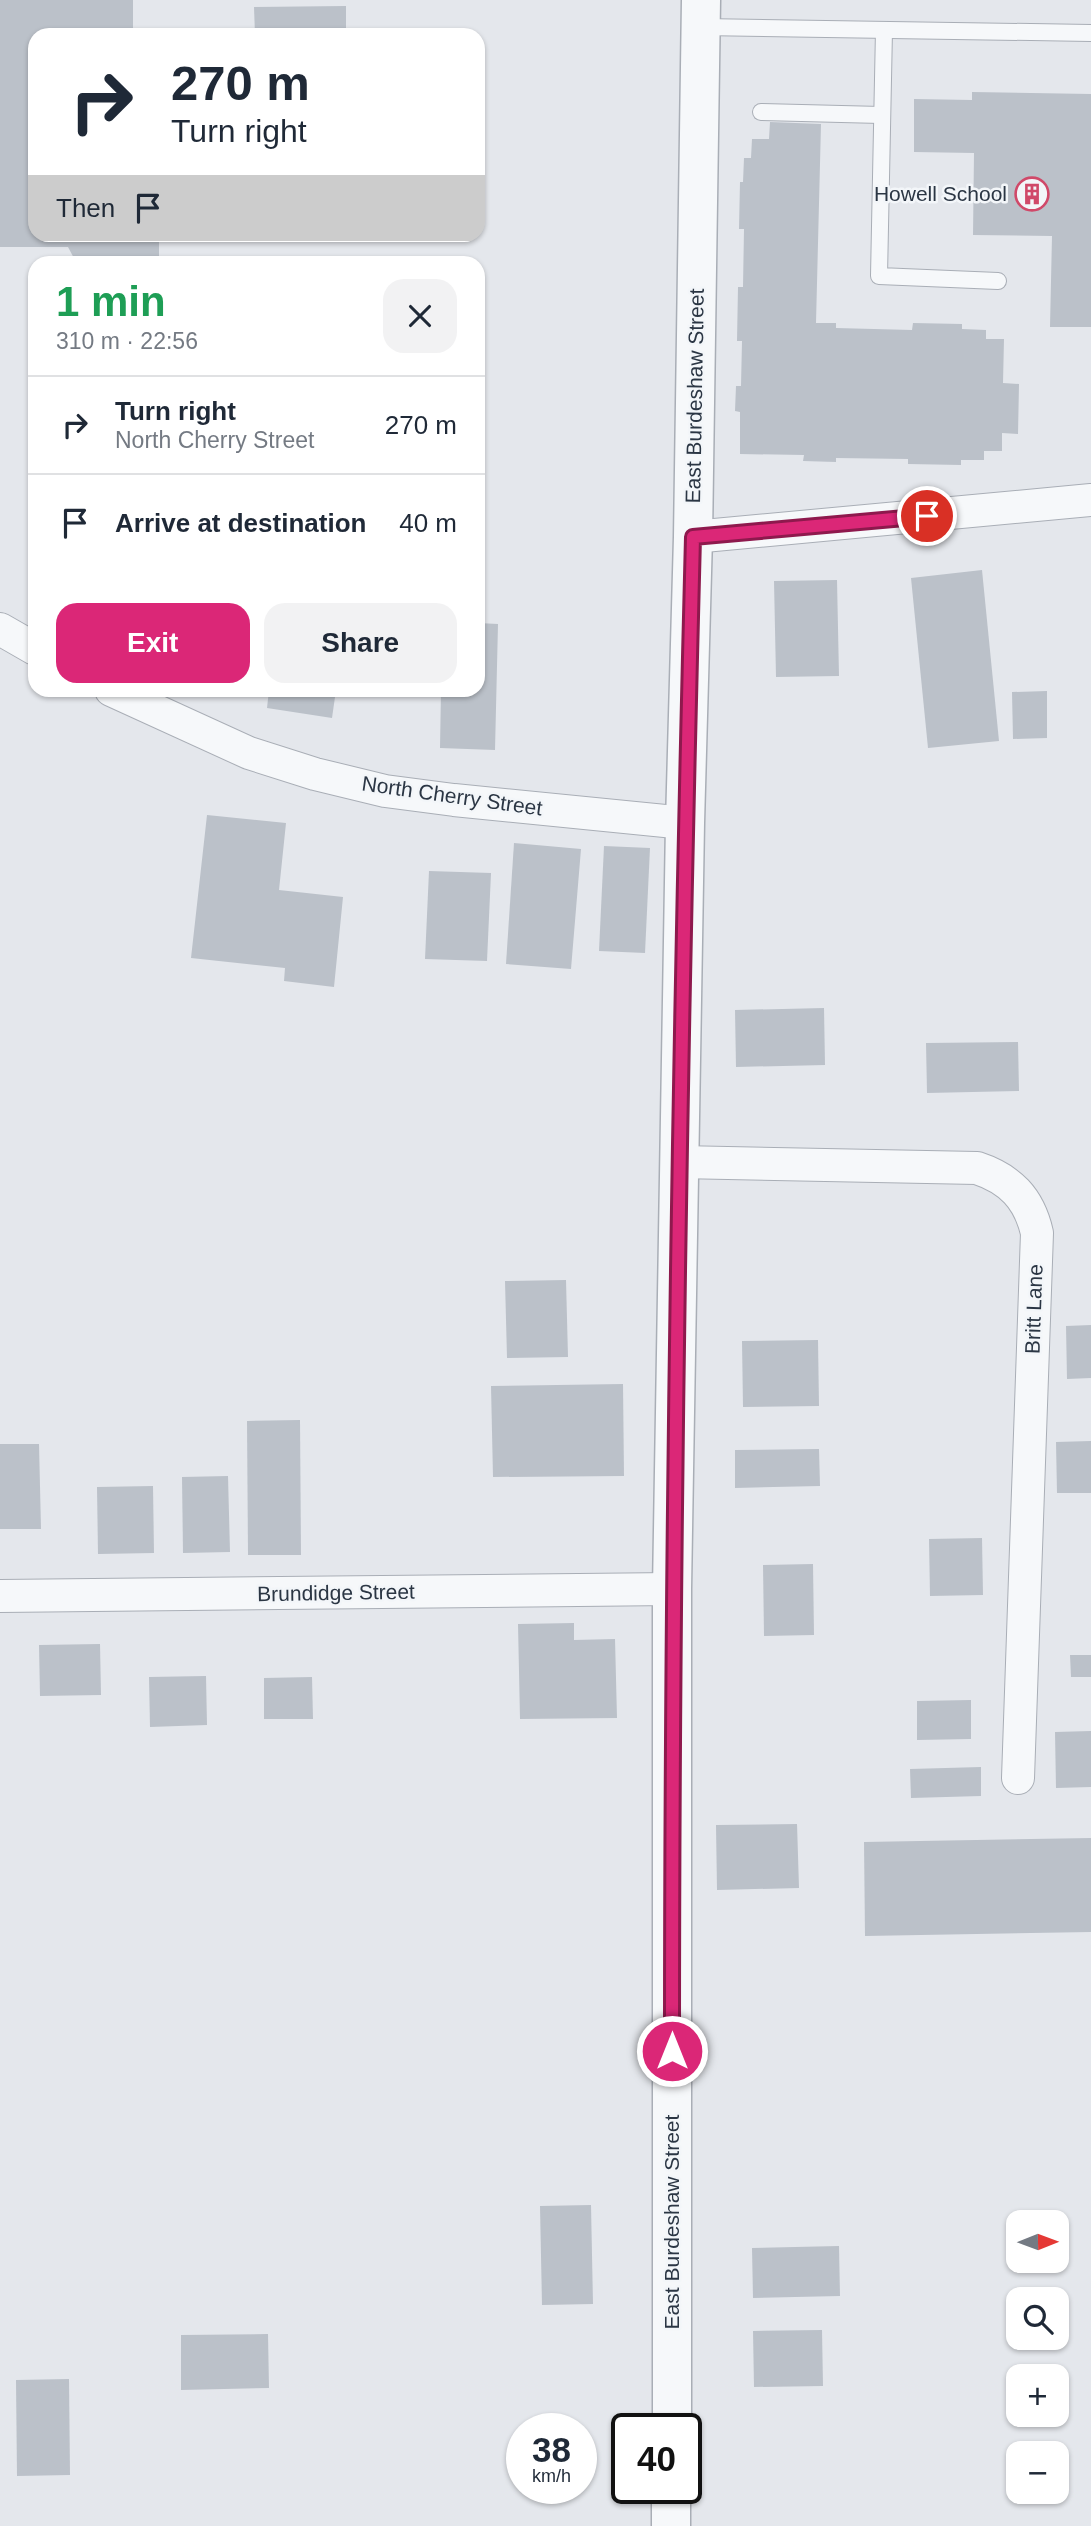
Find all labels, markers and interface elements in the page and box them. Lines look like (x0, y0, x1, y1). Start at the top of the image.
icon: right (56, 56, 147, 147)
text: 270 m (171, 56, 310, 110)
text: Turn right (171, 113, 307, 149)
building icon: Howell School (1013, 175, 1051, 213)
place label: Howell School (874, 182, 1007, 205)
icon: arrive (129, 189, 167, 227)
text: Then (56, 193, 115, 223)
text: 1 min (56, 278, 166, 325)
button: close (383, 279, 457, 353)
street label: East Burdeshaw Street (681, 288, 708, 504)
text: 310 m · 22:56 (56, 328, 198, 354)
text: Turn right (115, 396, 236, 426)
icon: right (56, 406, 94, 444)
text: 270 m (385, 410, 457, 440)
text: North Cherry Street (115, 427, 314, 453)
pin (897, 486, 957, 546)
icon: arrive (908, 497, 946, 535)
icon: arrive (56, 504, 94, 542)
text: Arrive at destination (115, 508, 366, 538)
text: 40 m (399, 508, 457, 538)
button: Exit (56, 603, 250, 683)
button: Share (264, 603, 457, 683)
street label: North Cherry Street (360, 771, 544, 820)
street label: Britt Lane (1020, 1264, 1047, 1354)
street label: Brundidge Street (257, 1580, 415, 1605)
position arrow (635, 2014, 709, 2088)
street label: East Burdeshaw Street (660, 2114, 683, 2329)
north arrow (1006, 2210, 1069, 2273)
map controls (1006, 2210, 1069, 2504)
button: search (1006, 2287, 1069, 2350)
button: + (1006, 2364, 1069, 2427)
speed limit sign: 40 (611, 2413, 702, 2504)
text: 38 (532, 2430, 571, 2469)
button: − (1006, 2441, 1069, 2504)
text: km/h (532, 2466, 571, 2486)

